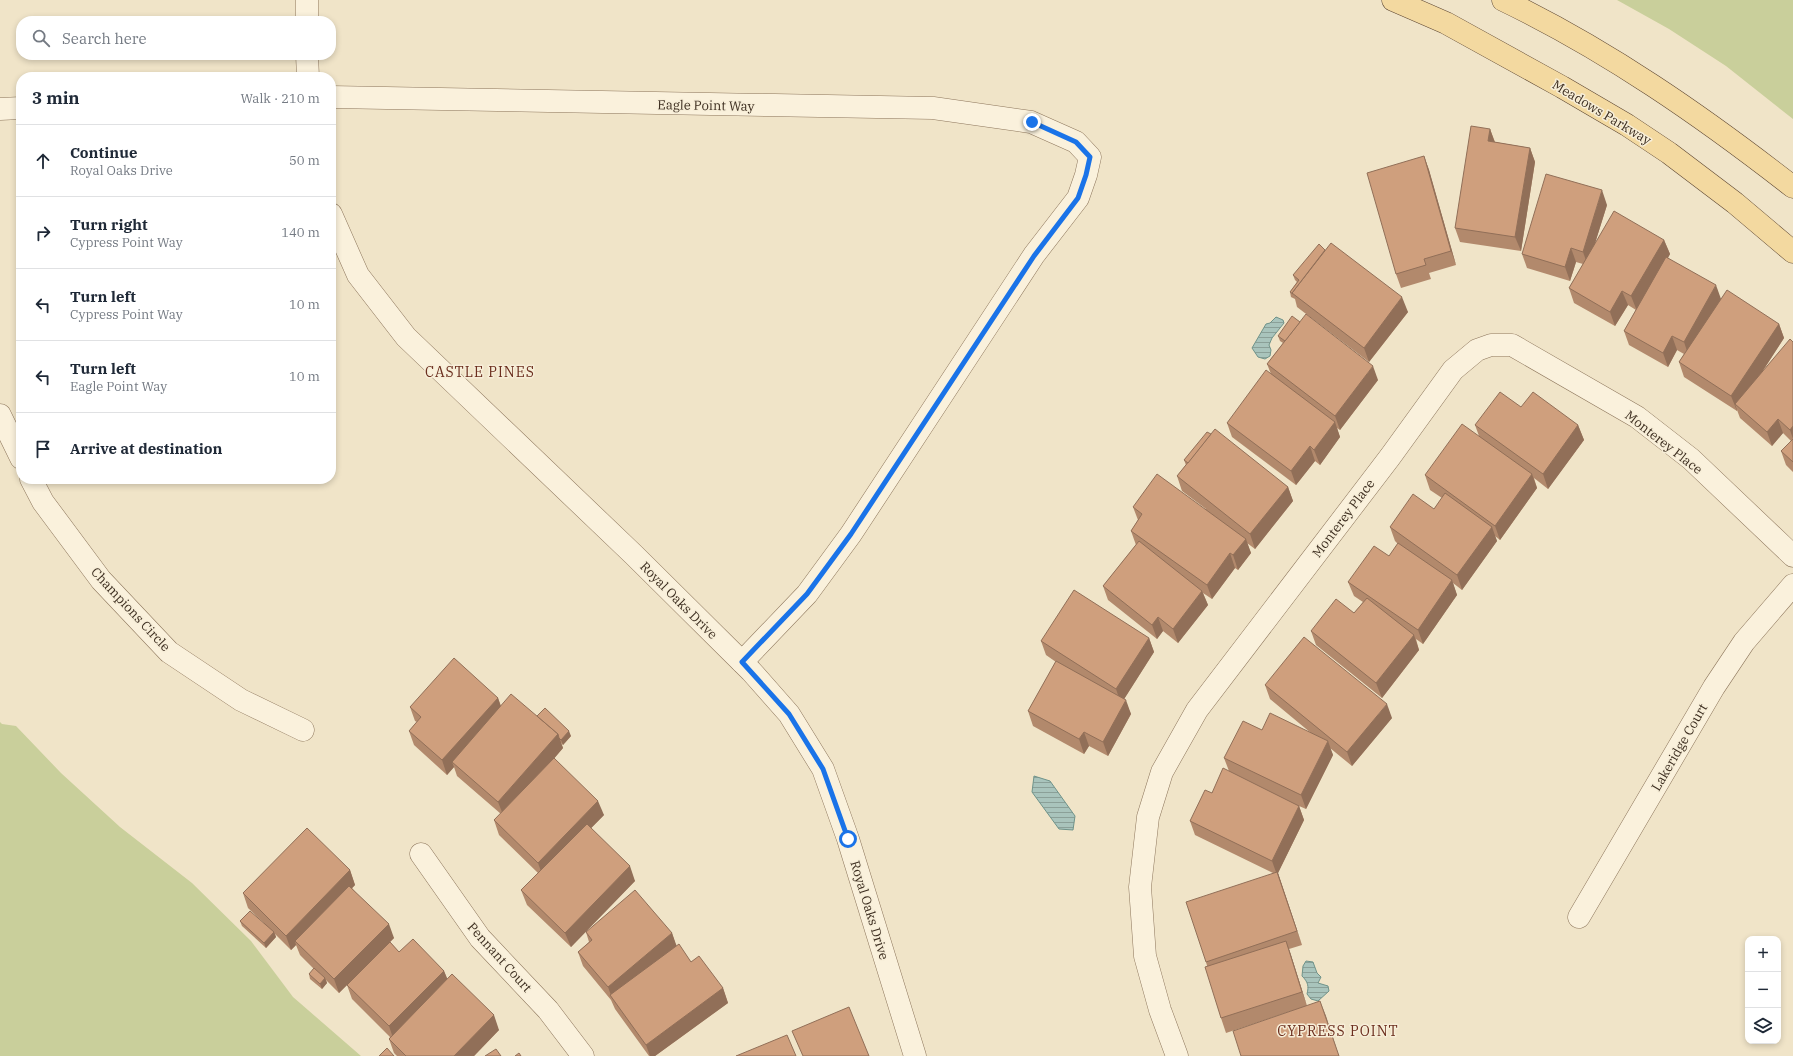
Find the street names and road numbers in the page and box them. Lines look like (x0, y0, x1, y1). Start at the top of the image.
street label: Meadows Parkway (1549, 76, 1654, 149)
street label: Eagle Point Way (657, 96, 755, 115)
street label: Monterey Place (1621, 407, 1706, 478)
street label: Monterey Place (1308, 476, 1378, 561)
street label: Royal Oaks Drive (636, 558, 721, 643)
street label: Champions Circle (87, 564, 174, 655)
street label: Lakeridge Court (1648, 700, 1712, 794)
street label: Royal Oaks Drive (846, 859, 893, 962)
street label: Pennant Court (464, 919, 536, 996)

